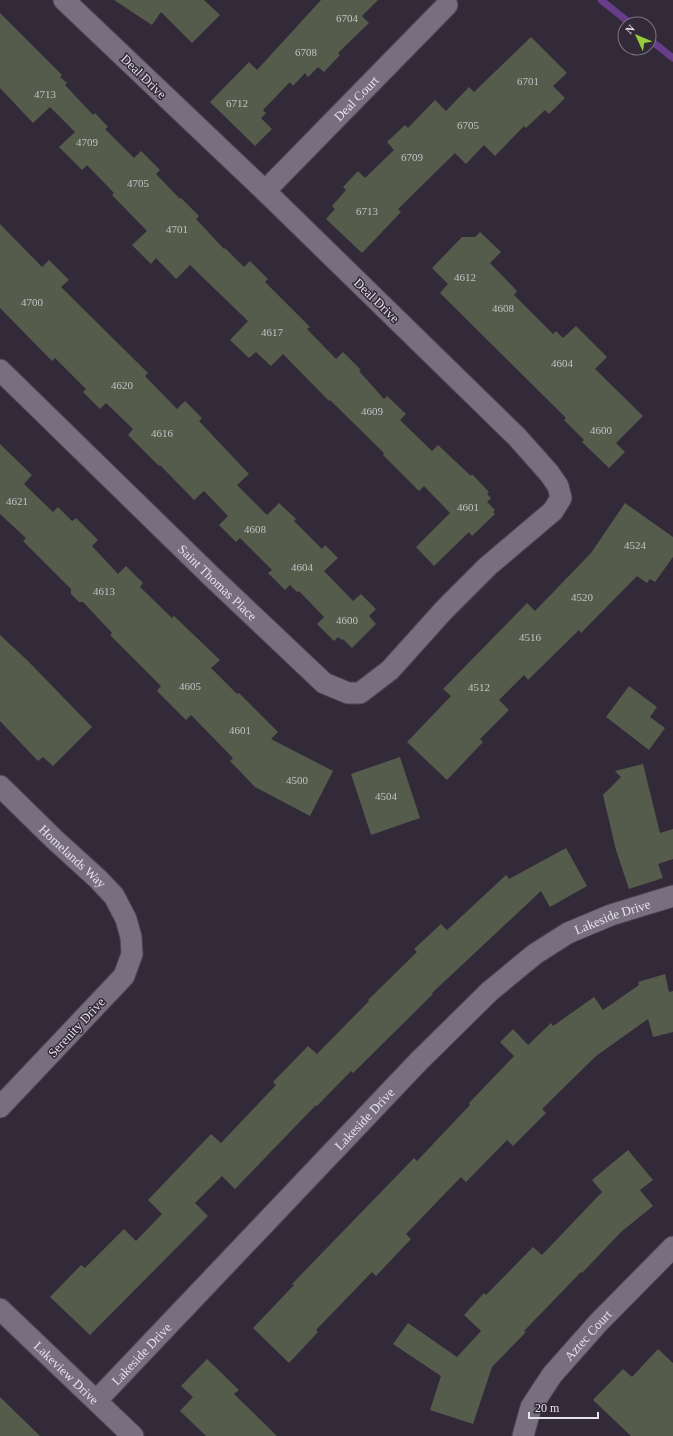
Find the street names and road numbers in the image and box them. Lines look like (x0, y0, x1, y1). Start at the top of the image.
street label: Deal Drive (118, 51, 170, 102)
street label: Deal Court (331, 72, 382, 124)
street label: Deal Drive (351, 275, 403, 326)
street label: Saint Thomas Place (175, 541, 260, 624)
street label: Homelands Way (36, 822, 109, 891)
street label: Lakeside Drive (572, 896, 652, 938)
street label: Serenity Drive (45, 994, 108, 1060)
street label: Lakeside Drive (332, 1085, 398, 1153)
street label: Aztec Court (561, 1307, 615, 1364)
street label: Lakeside Drive (108, 1320, 175, 1388)
street label: Lakeview Drive (31, 1338, 102, 1408)

